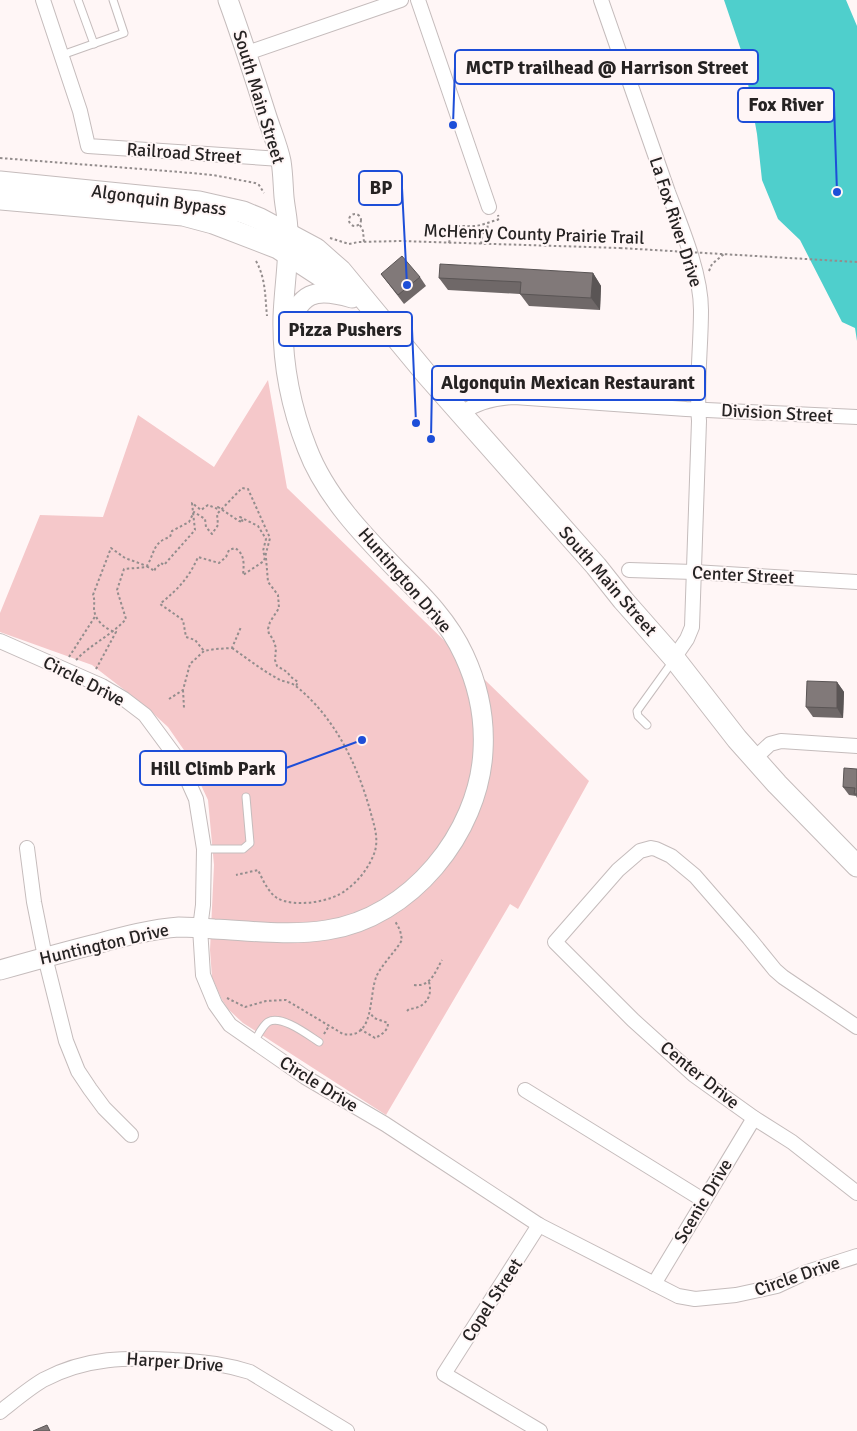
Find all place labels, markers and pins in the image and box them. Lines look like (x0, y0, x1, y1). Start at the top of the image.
callout: MCTP trailhead @ Harrison Street (455, 50, 758, 84)
callout: Fox River (738, 88, 834, 122)
callout: BP (359, 171, 402, 205)
callout: Pizza Pushers (279, 312, 412, 346)
callout: Algonquin Mexican Restaurant (432, 366, 705, 400)
callout: Hill Climb Park (140, 751, 286, 785)

